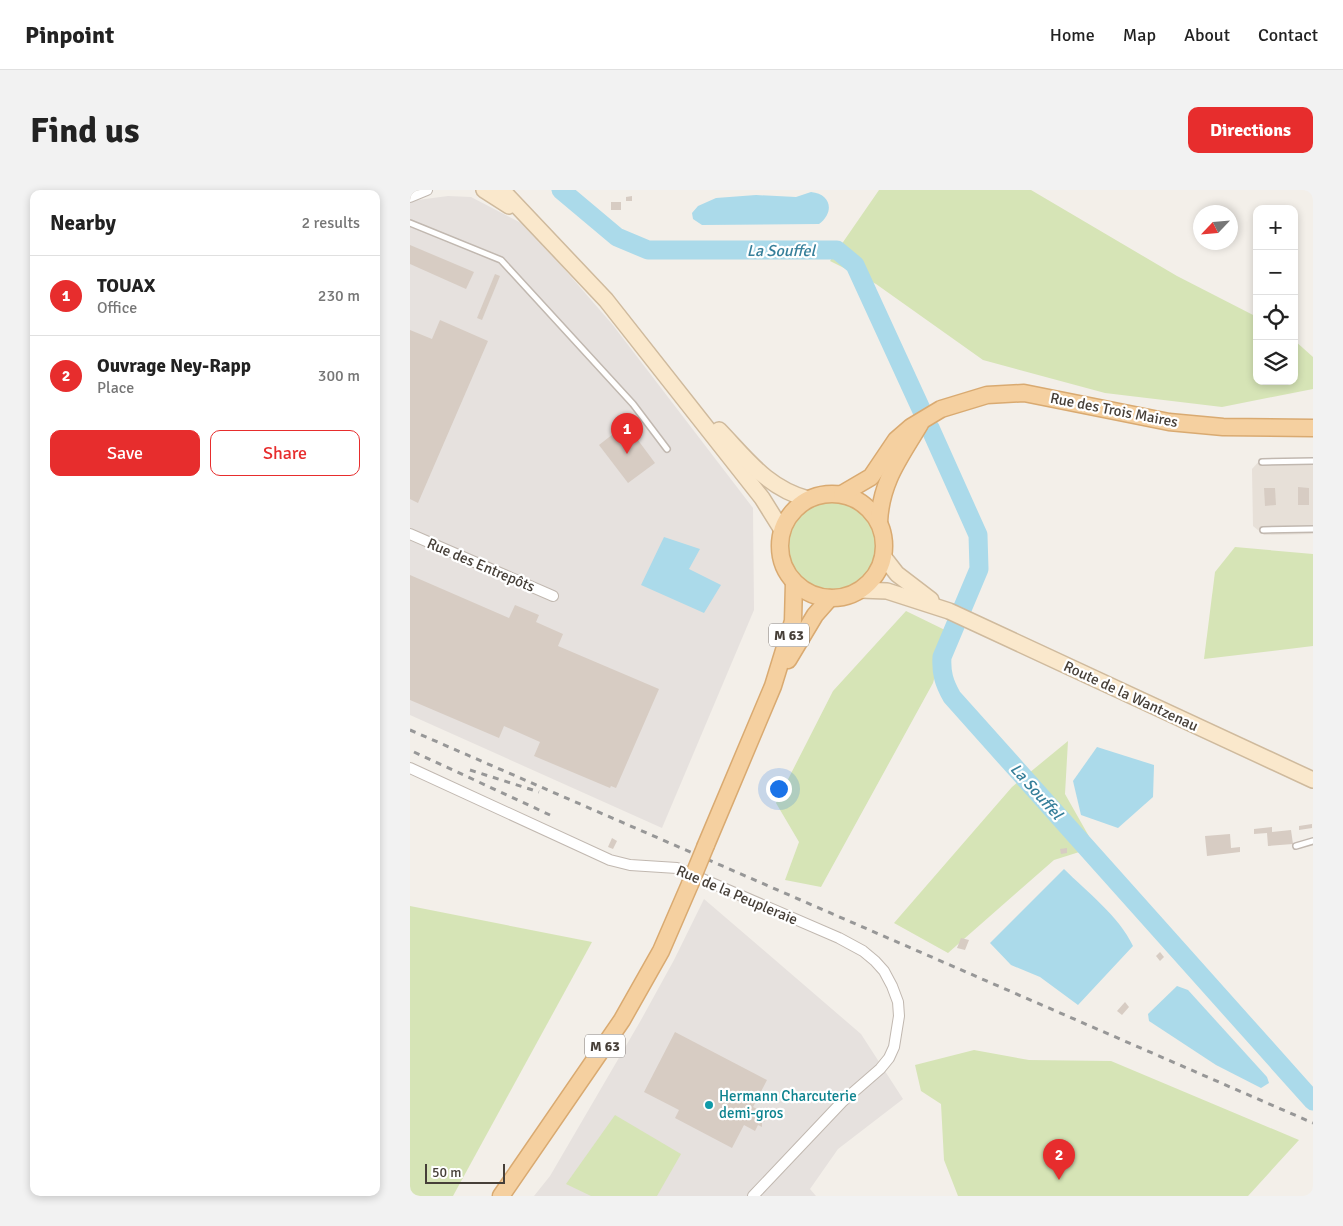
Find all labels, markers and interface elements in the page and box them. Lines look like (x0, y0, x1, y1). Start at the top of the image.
text: Pinpoint (25, 20, 114, 50)
text: Home (1050, 24, 1095, 46)
text: Map (1123, 24, 1156, 46)
text: About (1184, 24, 1230, 46)
text: Contact (1258, 24, 1318, 46)
button: Directions (1188, 107, 1313, 153)
text: Find us (30, 109, 140, 152)
north arrow (1193, 205, 1238, 250)
map controls (1253, 205, 1298, 385)
button: + (1253, 205, 1298, 250)
text: Nearby (50, 210, 116, 236)
text: 2 results (301, 213, 360, 233)
water label: La Souffel (747, 241, 817, 261)
button: − (1253, 250, 1298, 295)
text: TOUAX (97, 274, 155, 298)
text: 1 (62, 286, 70, 306)
text: 230 m (318, 286, 360, 306)
button: locate (1253, 295, 1298, 340)
text: Office (97, 298, 137, 318)
button: layers (1253, 340, 1298, 385)
text: Ouvrage Ney-Rapp (97, 354, 251, 378)
text: 2 (62, 366, 70, 386)
text: 300 m (318, 366, 360, 386)
text: Place (97, 378, 134, 398)
street label: Rue des Trois Maires (1049, 389, 1180, 431)
pin: 1 (611, 413, 643, 454)
button: Save (50, 430, 200, 476)
button: Share (210, 430, 360, 476)
street label: Rue des Entrepôts (425, 534, 538, 596)
road number: M 63 (769, 624, 809, 646)
street label: Route de la Wantzenau (1061, 657, 1201, 735)
water label: La Souffel (1006, 759, 1068, 825)
your location (766, 776, 792, 802)
street label: Rue de la Peupleraie (674, 861, 800, 929)
road number: M 63 (585, 1034, 625, 1058)
place label: Hermann Charcuterie demi-gros (719, 1087, 857, 1122)
marker: Hermann Charcuterie demi-gros (703, 1099, 715, 1111)
pin: 2 (1043, 1139, 1075, 1180)
scale bar (425, 1161, 505, 1184)
text: 50 m (432, 1164, 461, 1181)

